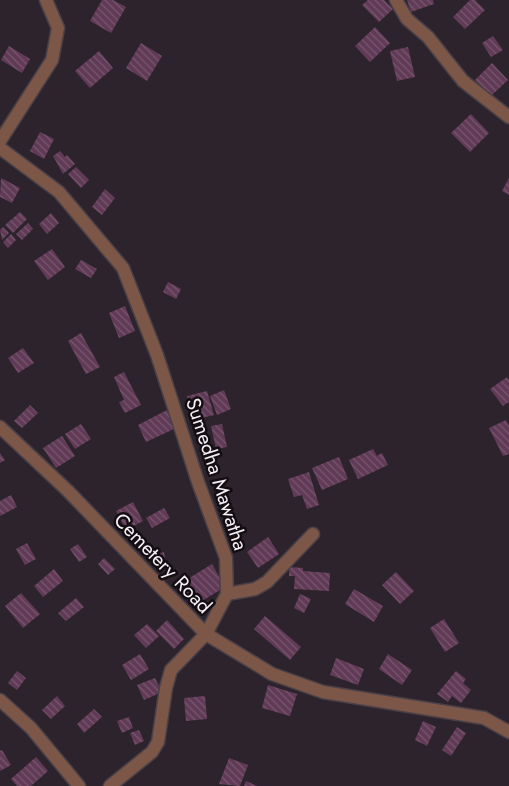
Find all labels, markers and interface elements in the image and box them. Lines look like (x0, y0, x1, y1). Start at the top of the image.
street label: Sumedha Mawatha (178, 394, 255, 554)
street label: Cemetery Road (107, 506, 218, 620)

